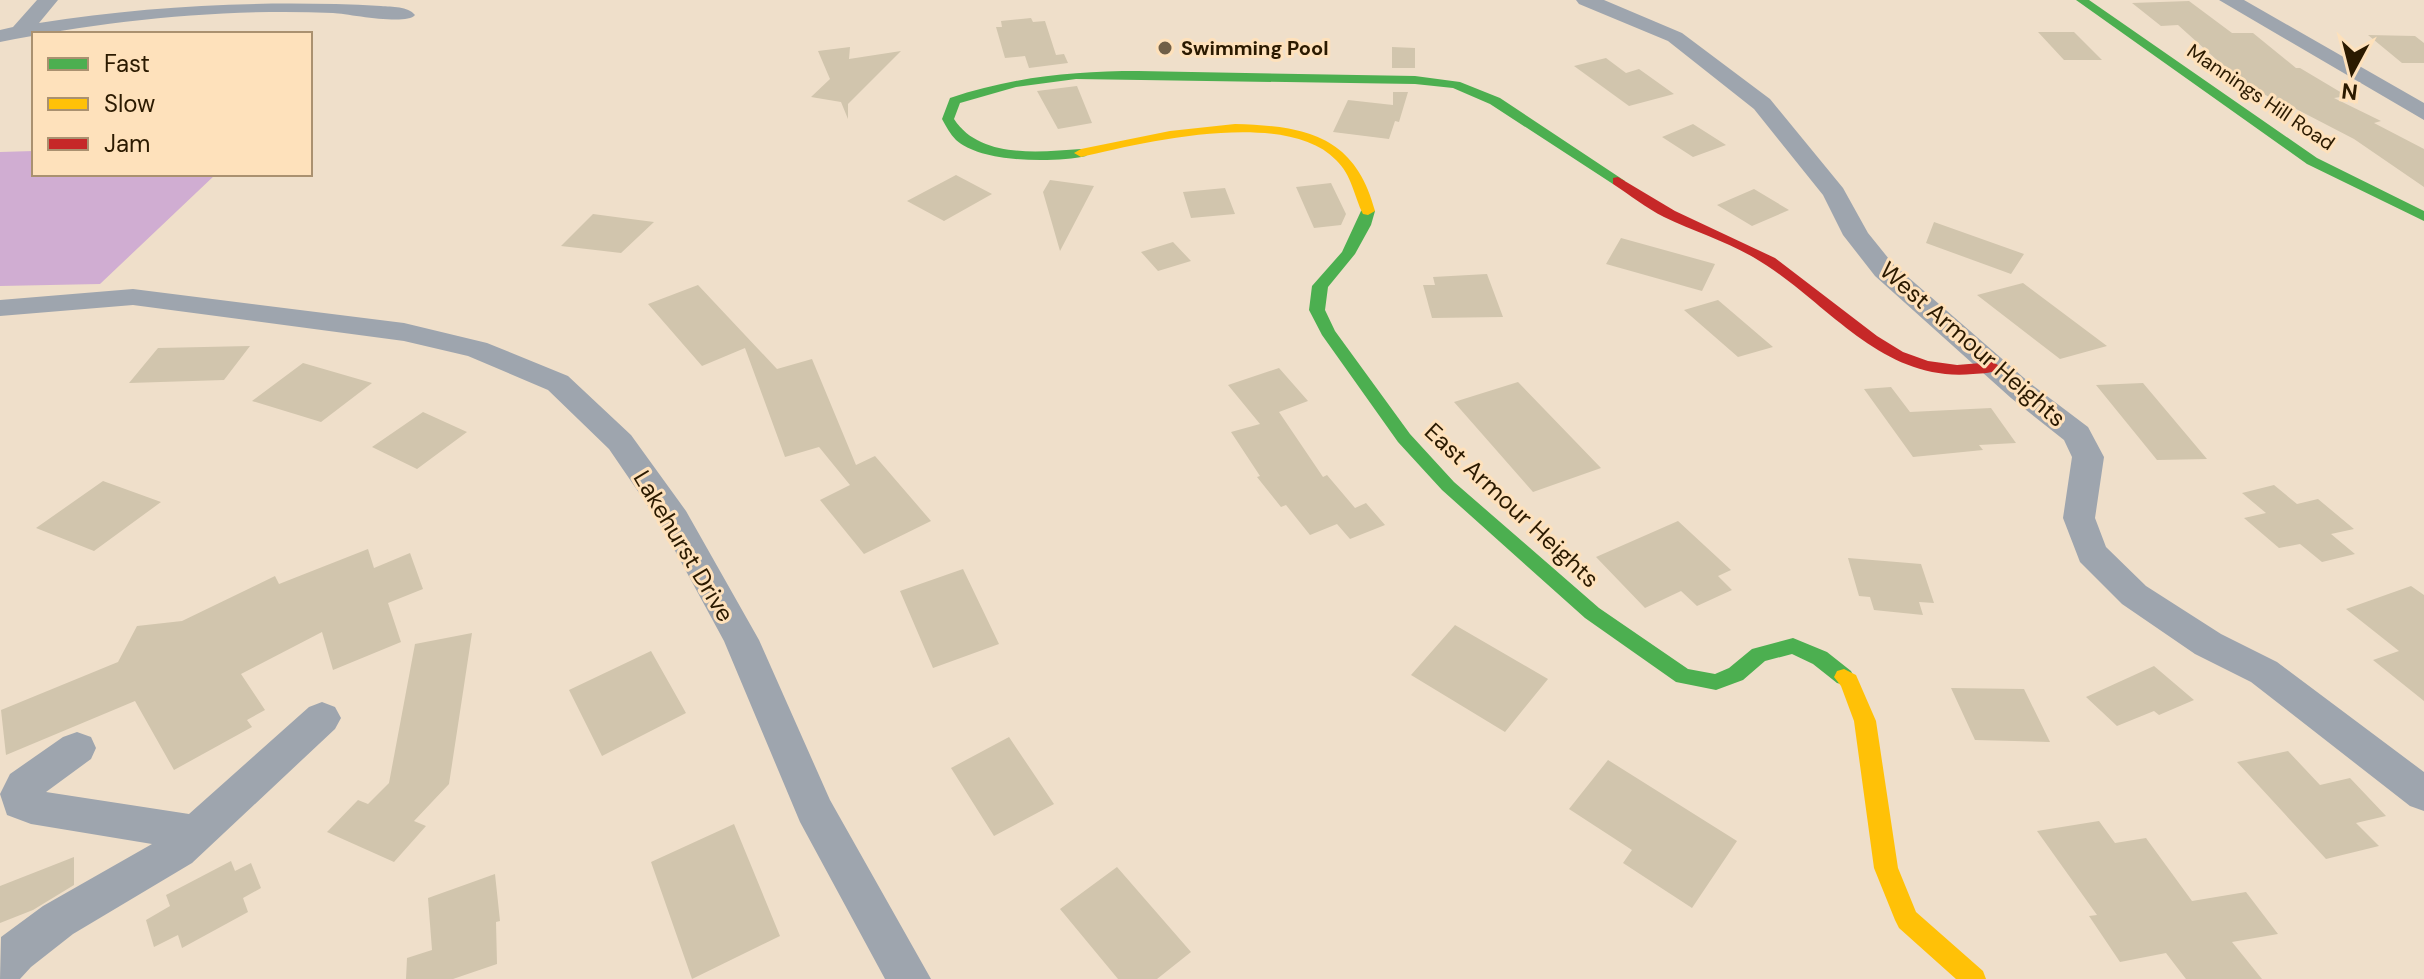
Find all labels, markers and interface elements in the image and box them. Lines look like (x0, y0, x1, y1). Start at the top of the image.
legend (32, 32, 312, 176)
north arrow (2312, 32, 2392, 112)
place label: Swimming Pool (1181, 35, 1329, 61)
street label: Mannings Hill Road (2182, 38, 2340, 156)
marker: Swimming Pool (1156, 39, 1174, 57)
text: Fast (104, 48, 150, 79)
text: N (2340, 76, 2359, 107)
text: Slow (104, 88, 155, 119)
text: Jam (104, 128, 150, 159)
street label: West Armour Heights (1873, 255, 2073, 433)
street label: East Armour Heights (1418, 416, 1606, 594)
street label: Lakehurst Drive (627, 465, 741, 627)

